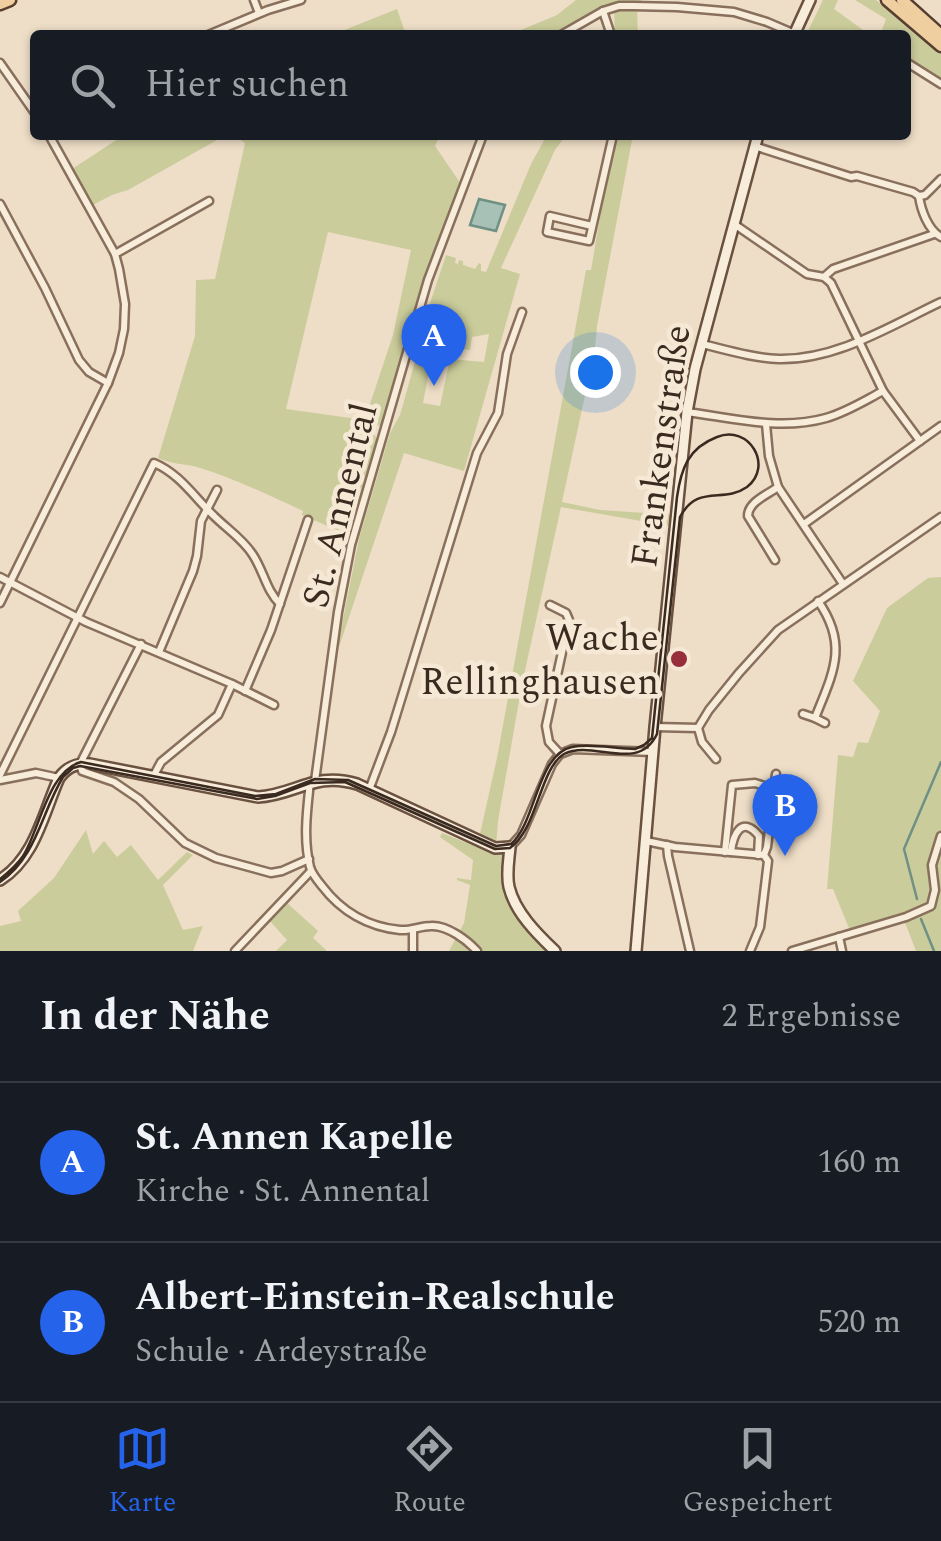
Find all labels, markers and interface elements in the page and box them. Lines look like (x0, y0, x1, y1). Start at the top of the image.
search box (30, 30, 911, 140)
text: Hier suchen (145, 56, 349, 114)
icon: search (65, 58, 120, 113)
pin: A (402, 304, 466, 386)
street label: Frankenstraße (616, 321, 708, 571)
your location (570, 347, 621, 398)
street label: St. Annental (287, 397, 394, 614)
place label: Wache Rellinghausen (420, 610, 659, 712)
marker: Wache Rellinghausen (668, 648, 690, 670)
pin: B (752, 774, 818, 856)
text: In der Nähe (40, 985, 270, 1048)
text: 2 Ergebnisse (722, 992, 901, 1041)
text: St. Annen Kapelle (135, 1109, 453, 1167)
text: A (60, 1138, 85, 1187)
text: 160 m (817, 1138, 901, 1187)
text: Kirche · St. Annental (135, 1167, 430, 1216)
text: Albert-Einstein-Realschule (135, 1269, 615, 1327)
text: B (61, 1298, 84, 1347)
text: 520 m (817, 1298, 901, 1347)
text: Schule · Ardeystraße (135, 1327, 427, 1376)
tab: Karte (108, 1421, 176, 1524)
tab: Route (393, 1421, 466, 1524)
tab: Gespeichert (683, 1421, 833, 1524)

